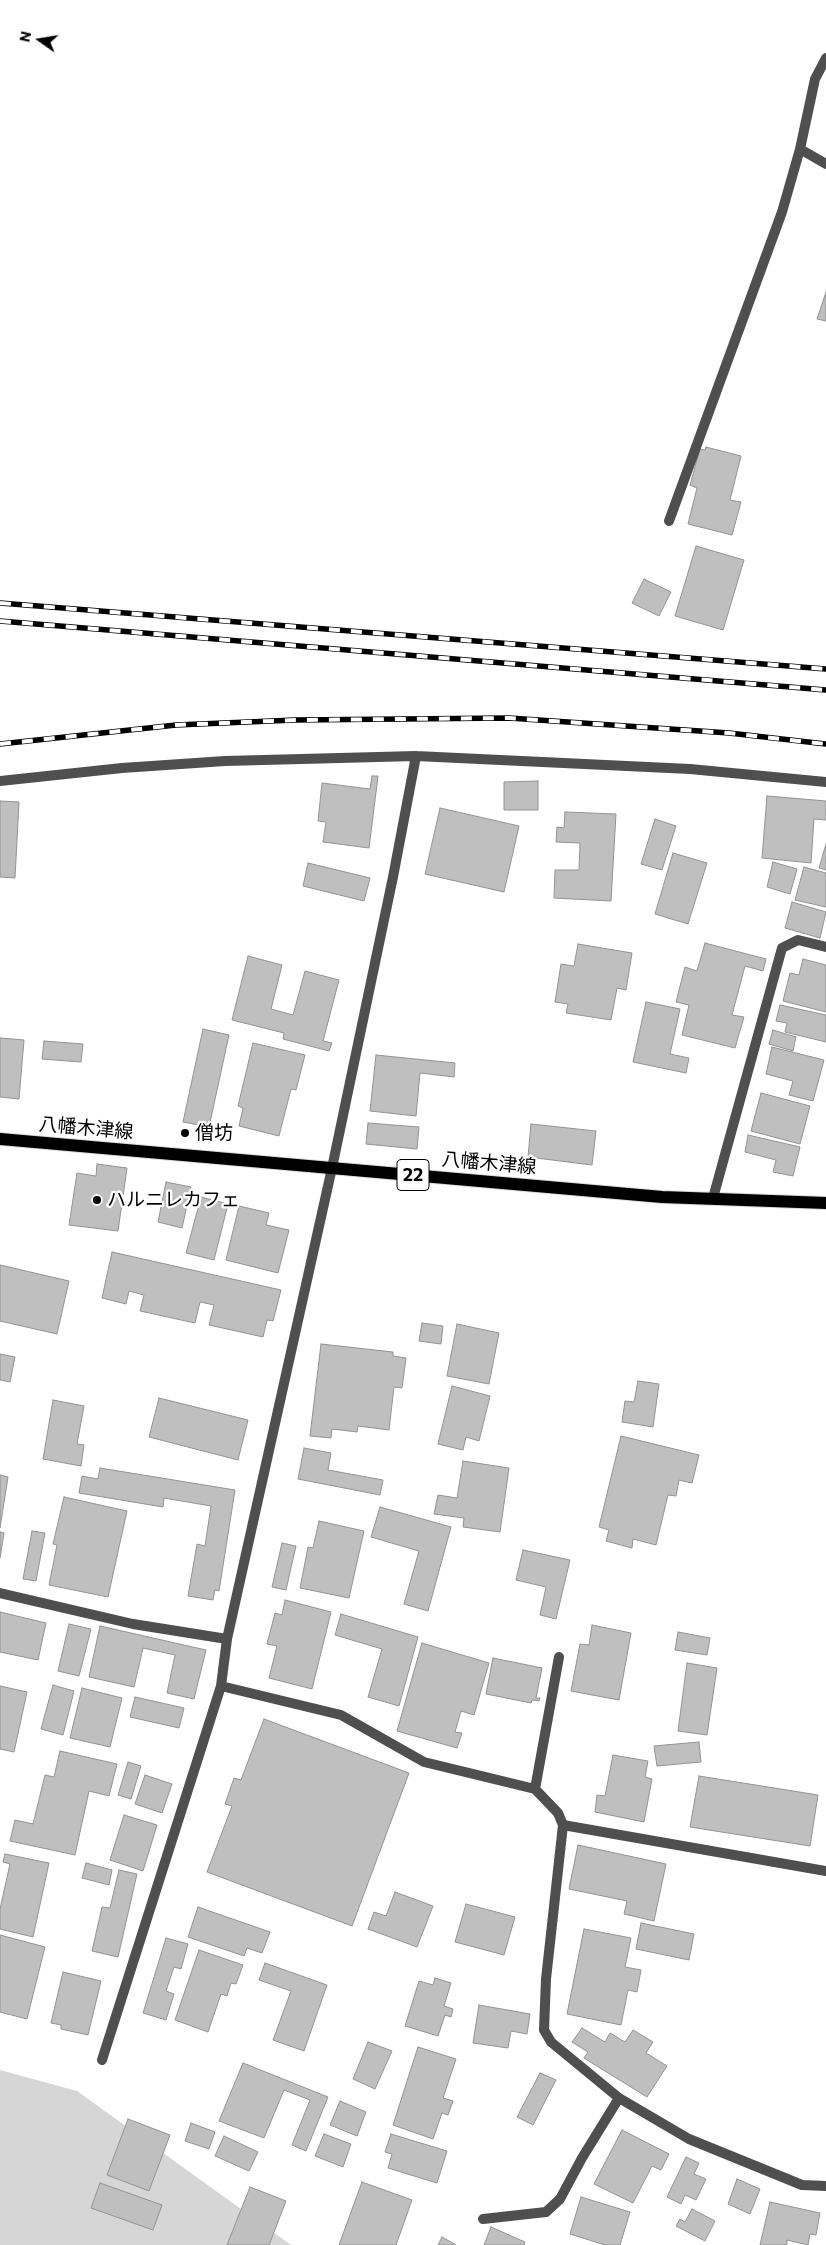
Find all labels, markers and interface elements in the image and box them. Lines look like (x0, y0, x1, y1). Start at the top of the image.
north arrow (15, 15, 65, 65)
text: N (15, 29, 34, 44)
street label: 八幡木津線 (38, 1113, 134, 1143)
place label: 僧坊 (195, 1122, 233, 1144)
marker: 僧坊 (179, 1127, 191, 1139)
street label: 八幡木津線 (441, 1148, 537, 1178)
road number: 22 (397, 1160, 429, 1190)
place label: ハルニレカフェ (107, 1189, 240, 1211)
marker: ハルニレカフェ (91, 1194, 103, 1206)

